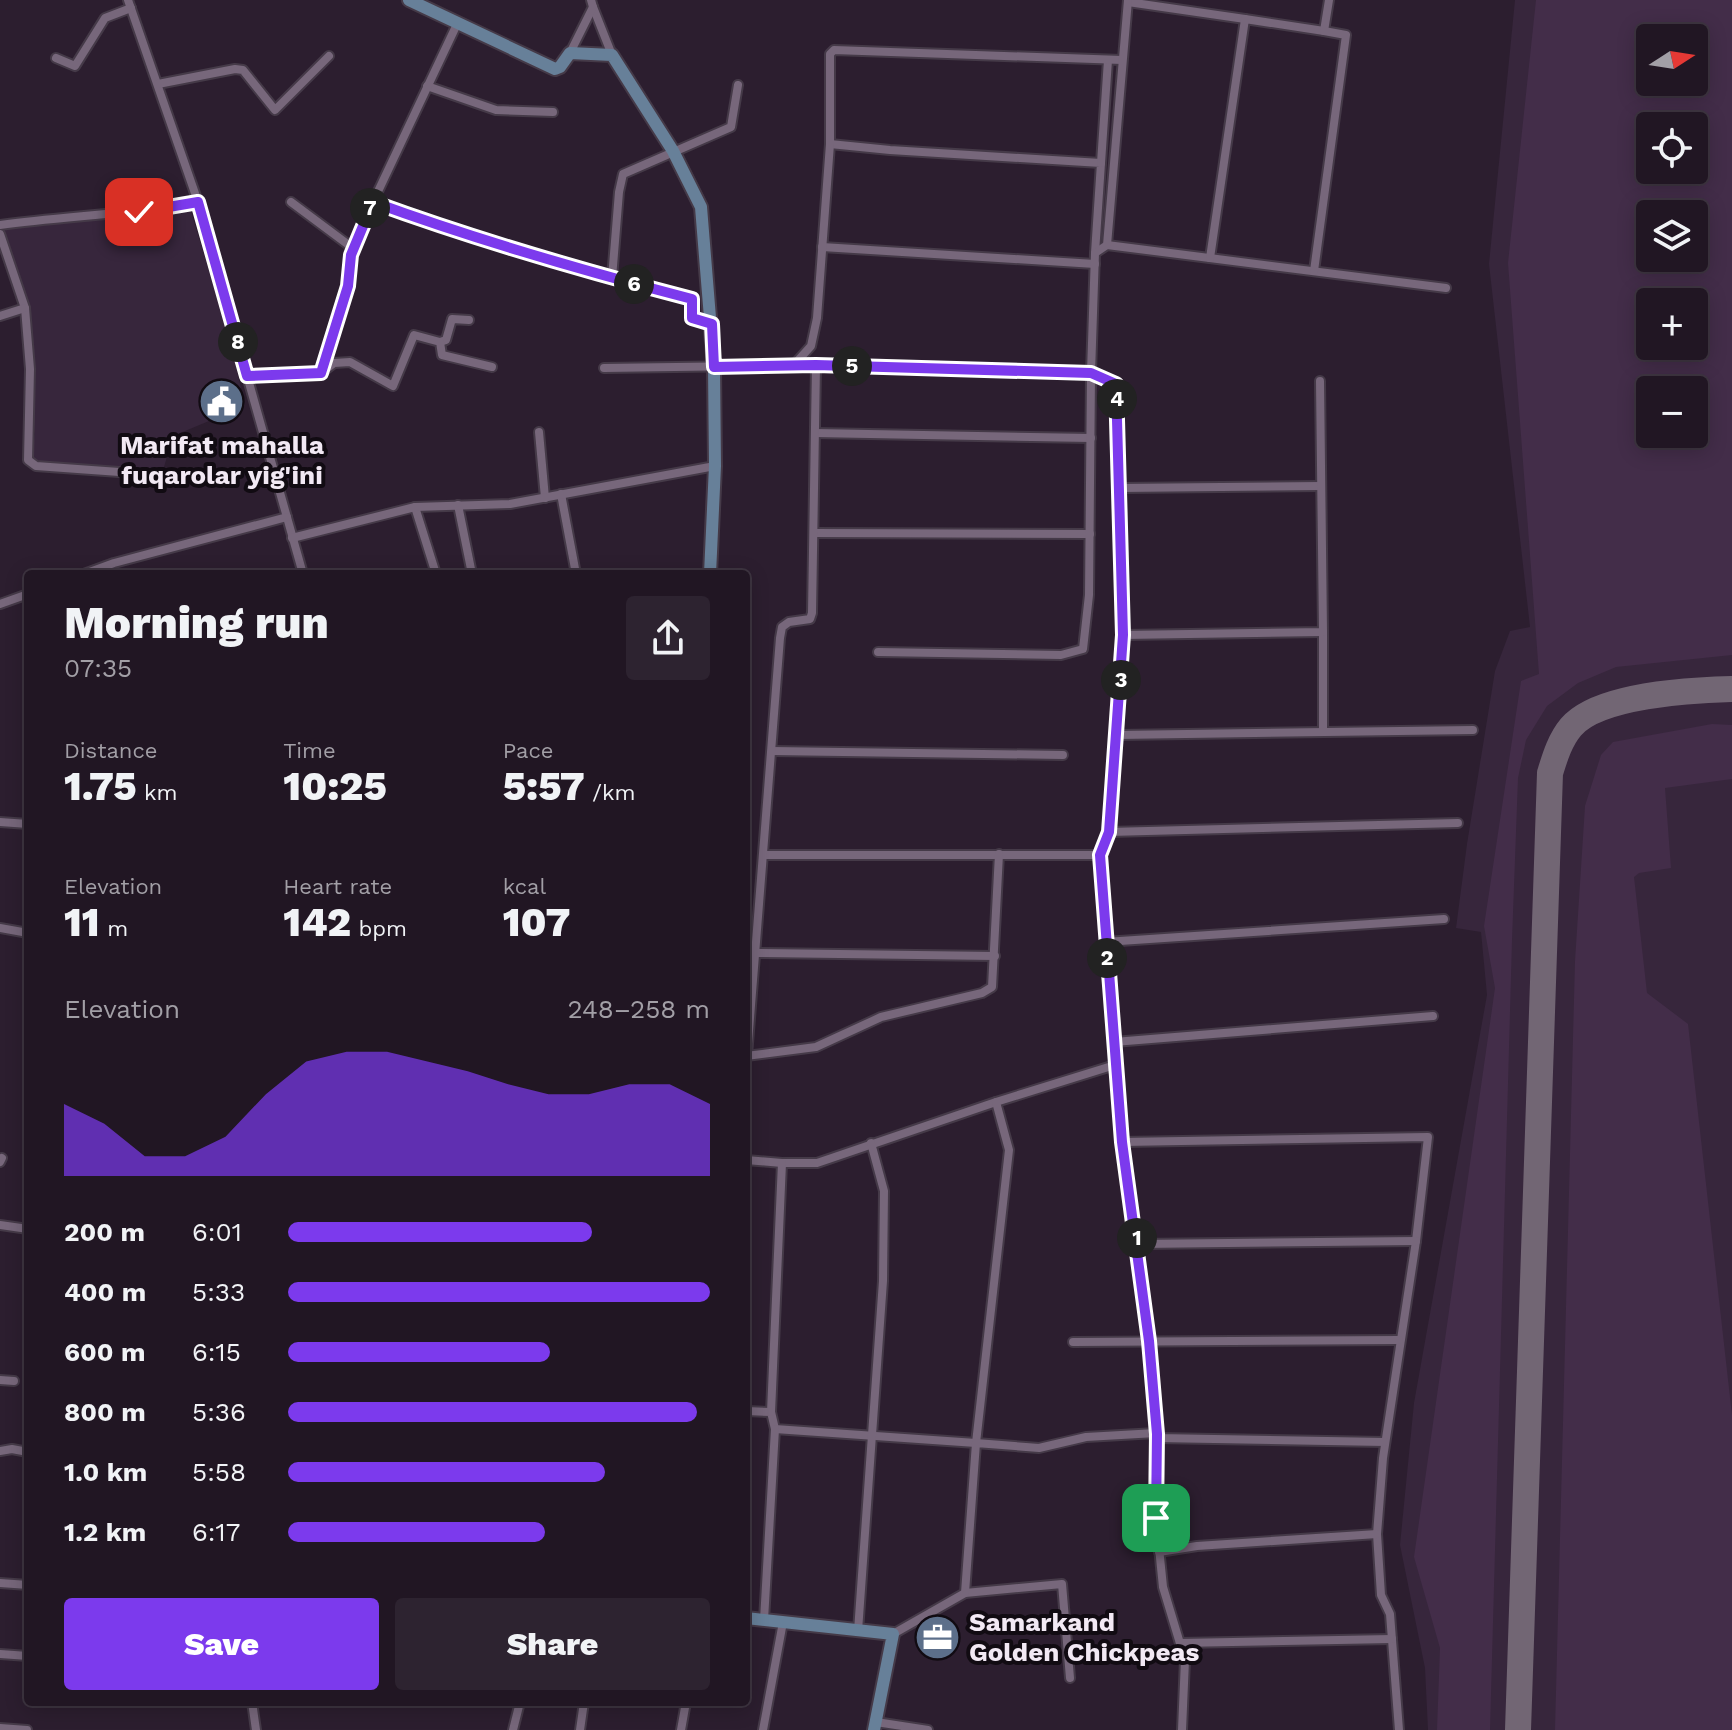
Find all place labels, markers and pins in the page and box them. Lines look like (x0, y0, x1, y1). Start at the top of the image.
pin (105, 178, 173, 246)
pin: 7 (350, 188, 390, 228)
pin: 6 (614, 264, 654, 304)
pin: 8 (218, 322, 258, 362)
pin: 5 (832, 346, 872, 386)
public building icon: Marifat mahalla fuqarolar yig'ini (198, 378, 246, 426)
pin: 4 (1097, 379, 1137, 419)
place label: Marifat mahalla fuqarolar yig'ini (120, 430, 324, 490)
pin: 3 (1101, 660, 1141, 700)
pin: 2 (1087, 938, 1127, 978)
pin: 1 (1117, 1218, 1157, 1258)
pin (1122, 1484, 1190, 1552)
place label: Samarkand Golden Chickpeas (969, 1607, 1200, 1667)
office icon: Samarkand Golden Chickpeas (914, 1613, 962, 1661)

